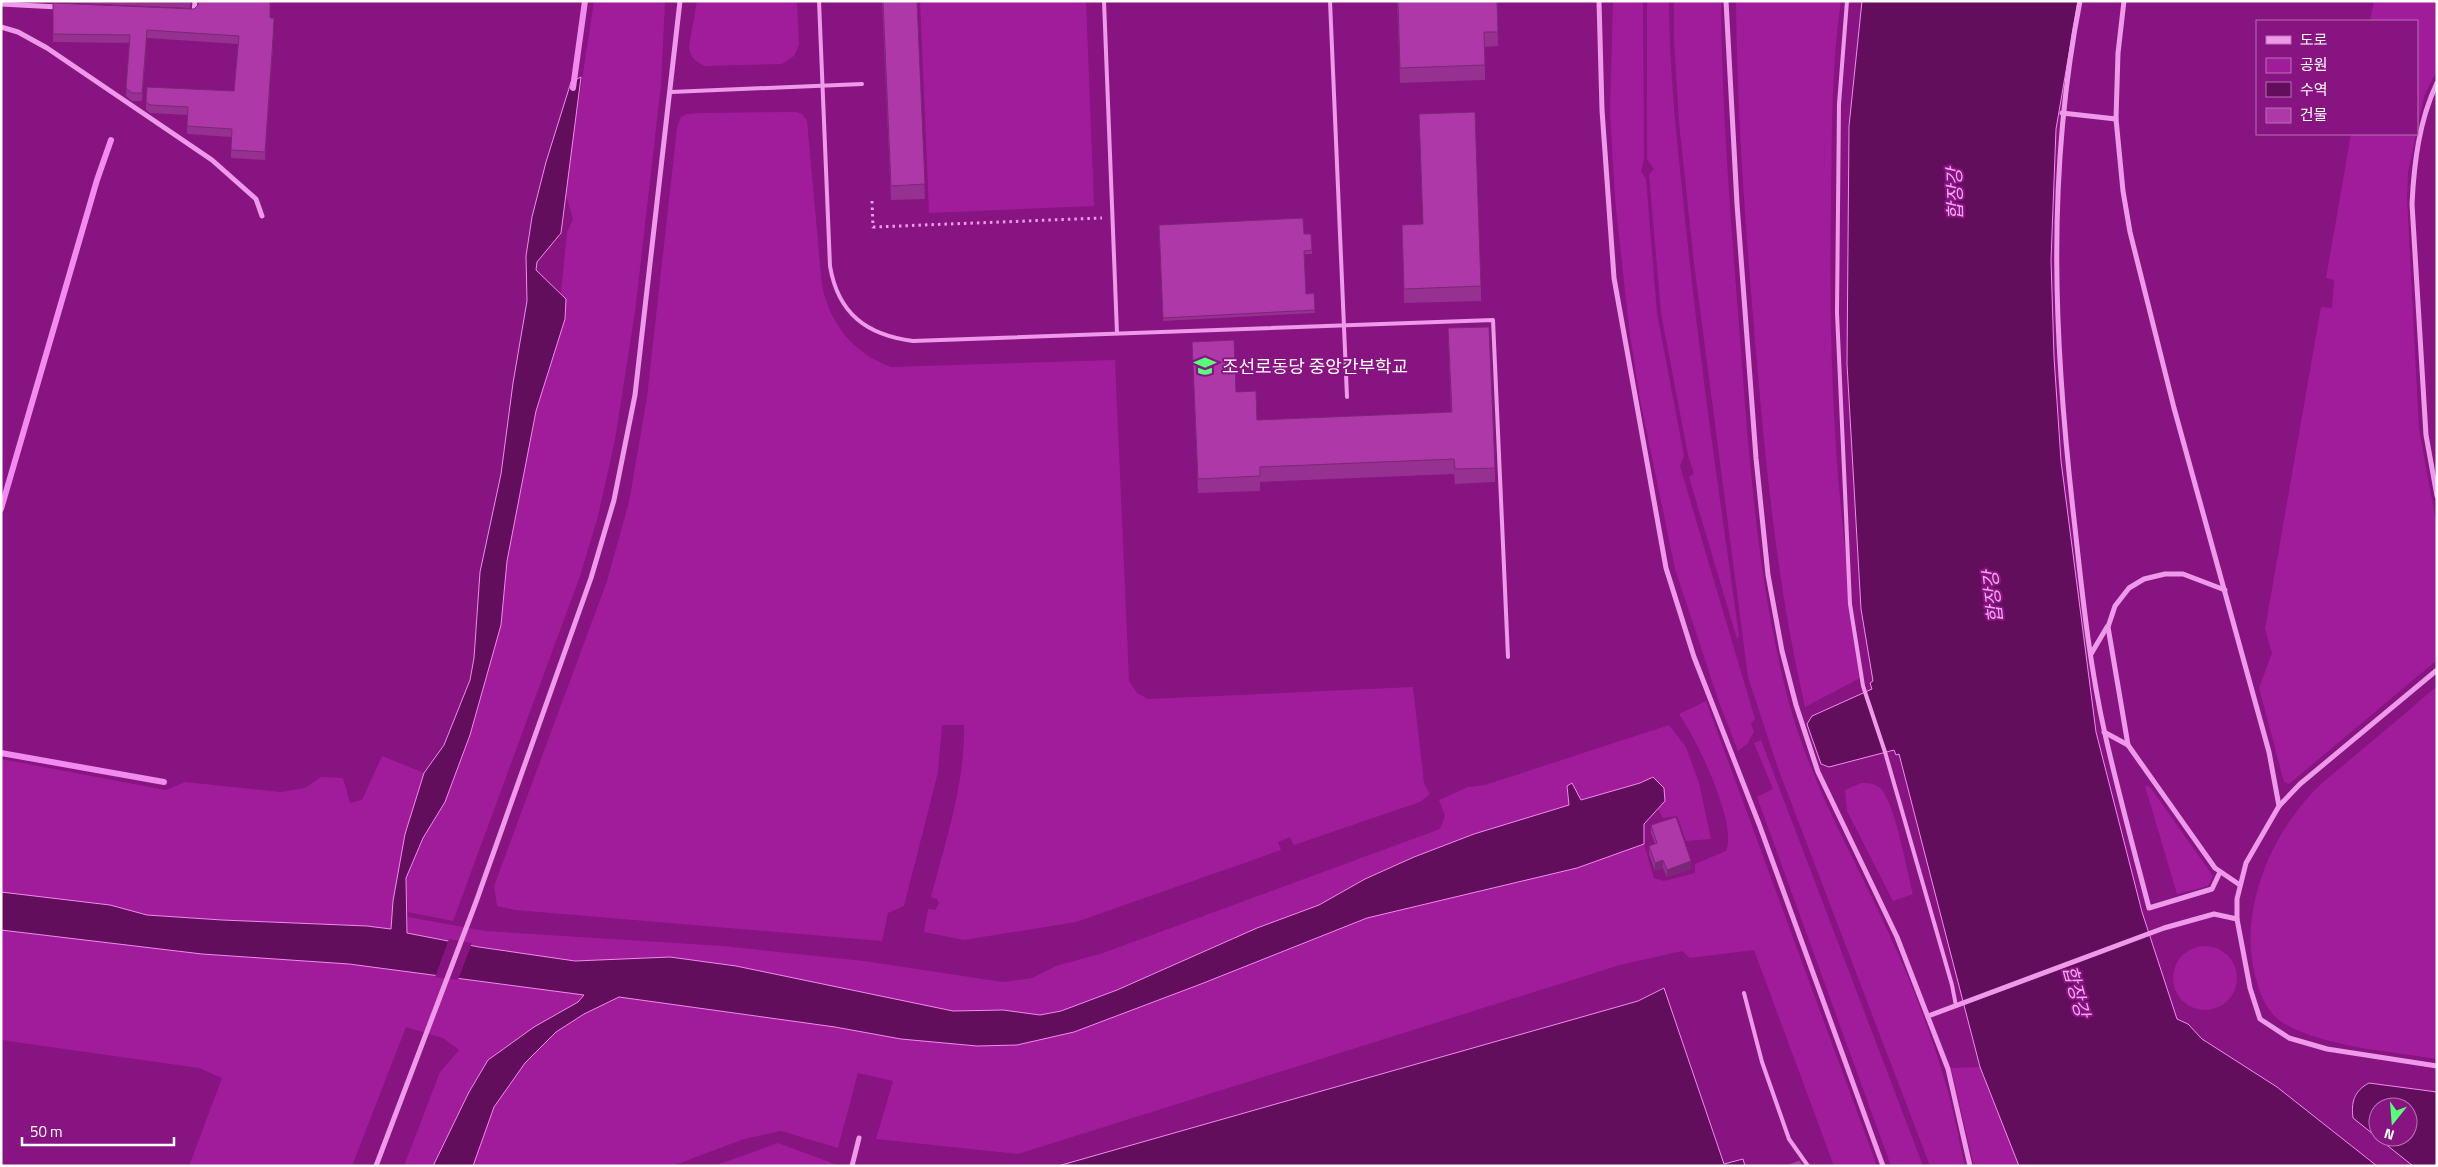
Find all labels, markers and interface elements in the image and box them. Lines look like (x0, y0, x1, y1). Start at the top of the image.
legend (2256, 20, 2418, 135)
text: 도로 (2300, 28, 2328, 51)
text: 공원 (2300, 53, 2328, 76)
text: 수역 (2300, 78, 2328, 101)
text: 건물 (2300, 103, 2328, 126)
water label: 합장강 (1939, 165, 1969, 220)
school or university icon: 조선로동당 중앙간부학교 (1192, 353, 1218, 379)
place label: 조선로동당 중앙간부학교 (1222, 353, 1408, 380)
water label: 합장강 (1975, 567, 2009, 625)
water label: 합장강 (2056, 962, 2098, 1023)
north arrow (2368, 1097, 2418, 1147)
scale bar (22, 1114, 175, 1146)
text: 50 m (30, 1120, 63, 1143)
text: N (2381, 1123, 2397, 1146)

